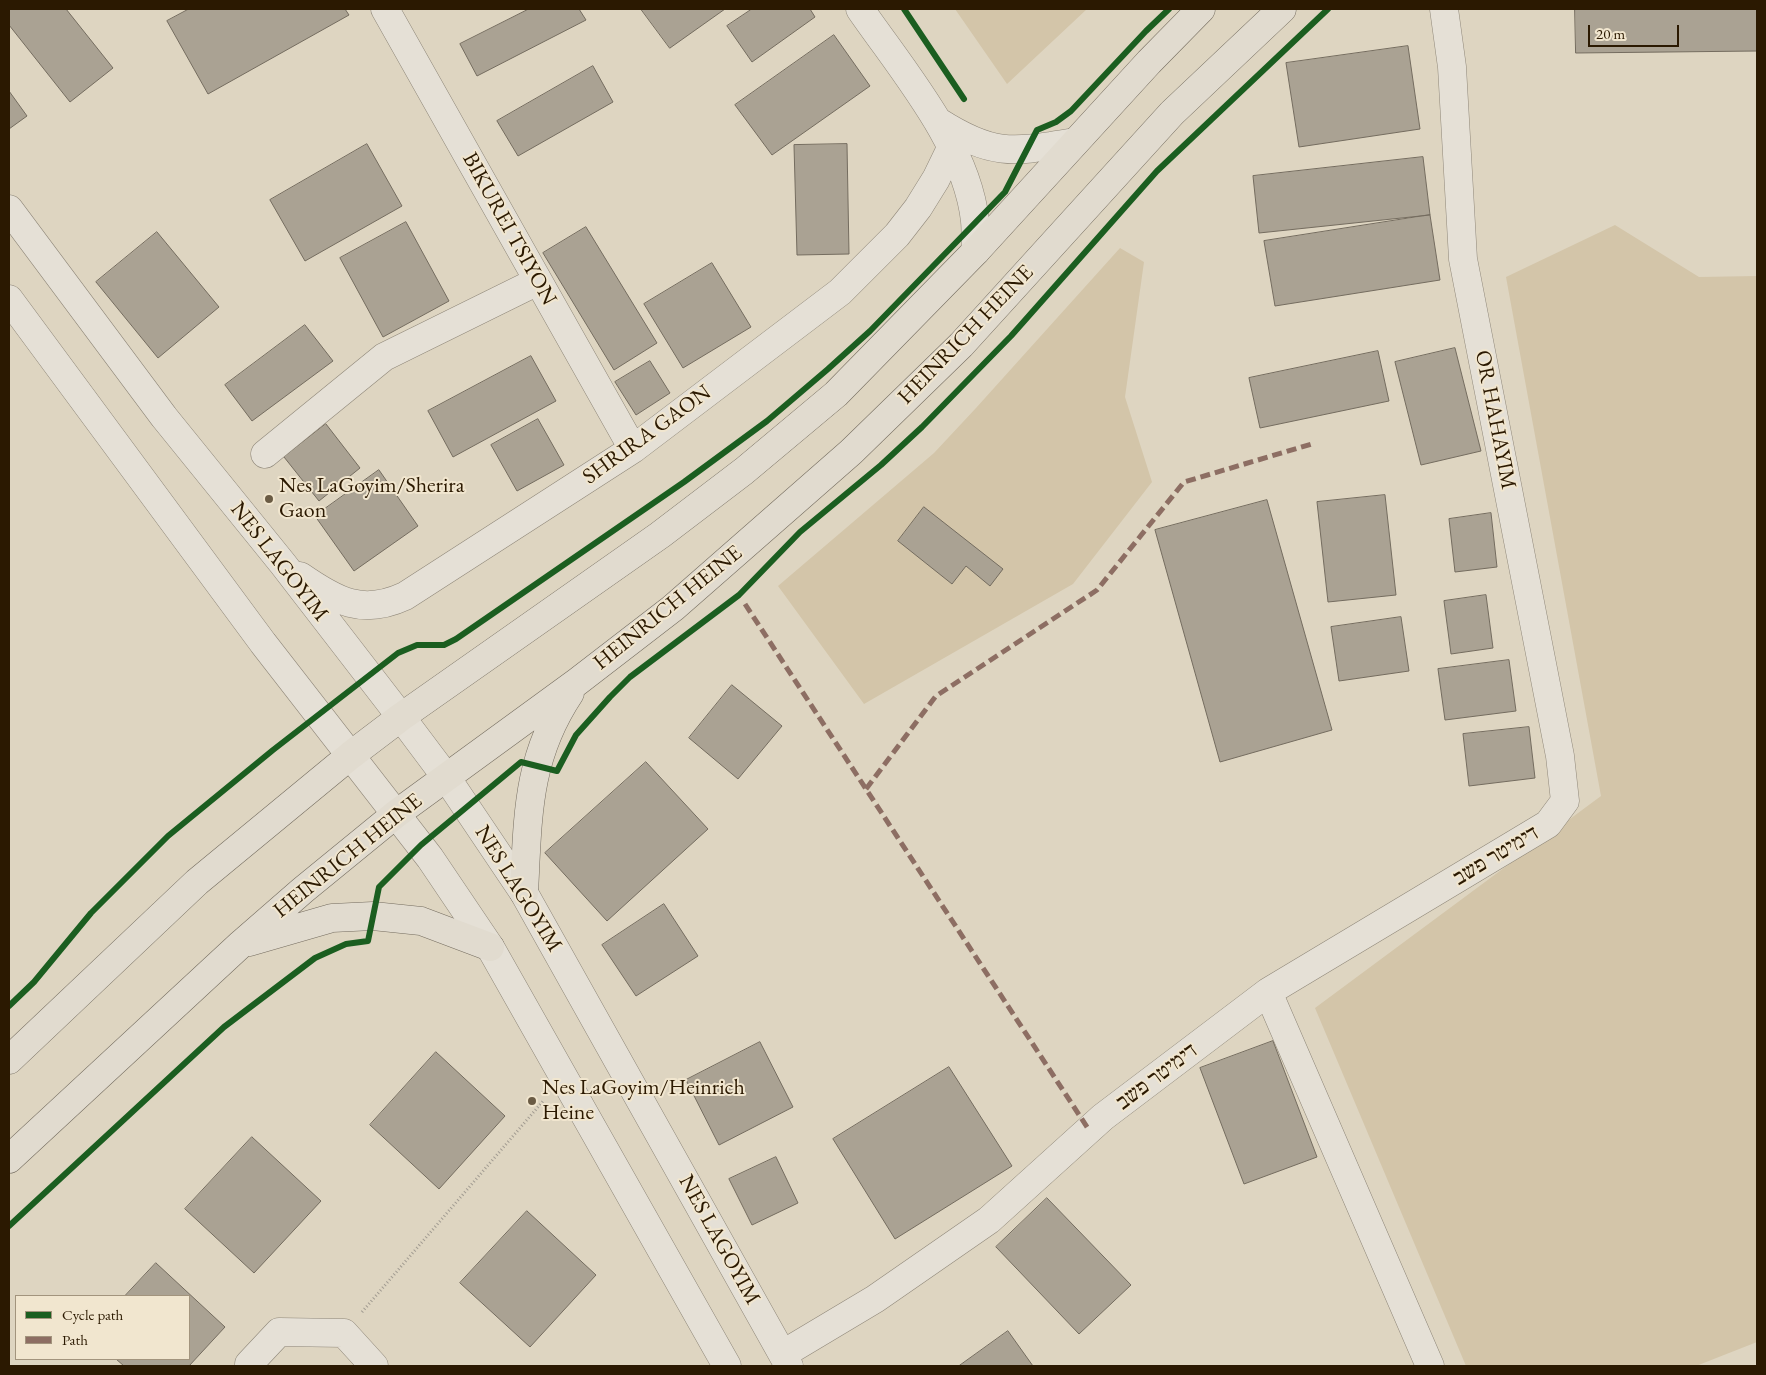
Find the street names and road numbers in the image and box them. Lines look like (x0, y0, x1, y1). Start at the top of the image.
street label: BIKUREI TSIYON (456, 148, 562, 310)
street label: HEINRICH HEINE (893, 260, 1039, 410)
street label: OR HAHAYIM (1469, 348, 1521, 492)
street label: SHRIRA GAON (578, 380, 716, 490)
street label: NES LAGOYIM (224, 497, 334, 627)
street label: HEINRICH HEINE (588, 540, 748, 676)
street label: HEINRICH HEINE (268, 788, 428, 924)
street label: דימיטר פשב (1448, 820, 1544, 892)
street label: NES LAGOYIM (469, 821, 567, 957)
street label: דימיטר פשב (1111, 1038, 1203, 1116)
street label: NES LAGOYIM (672, 1171, 766, 1309)

